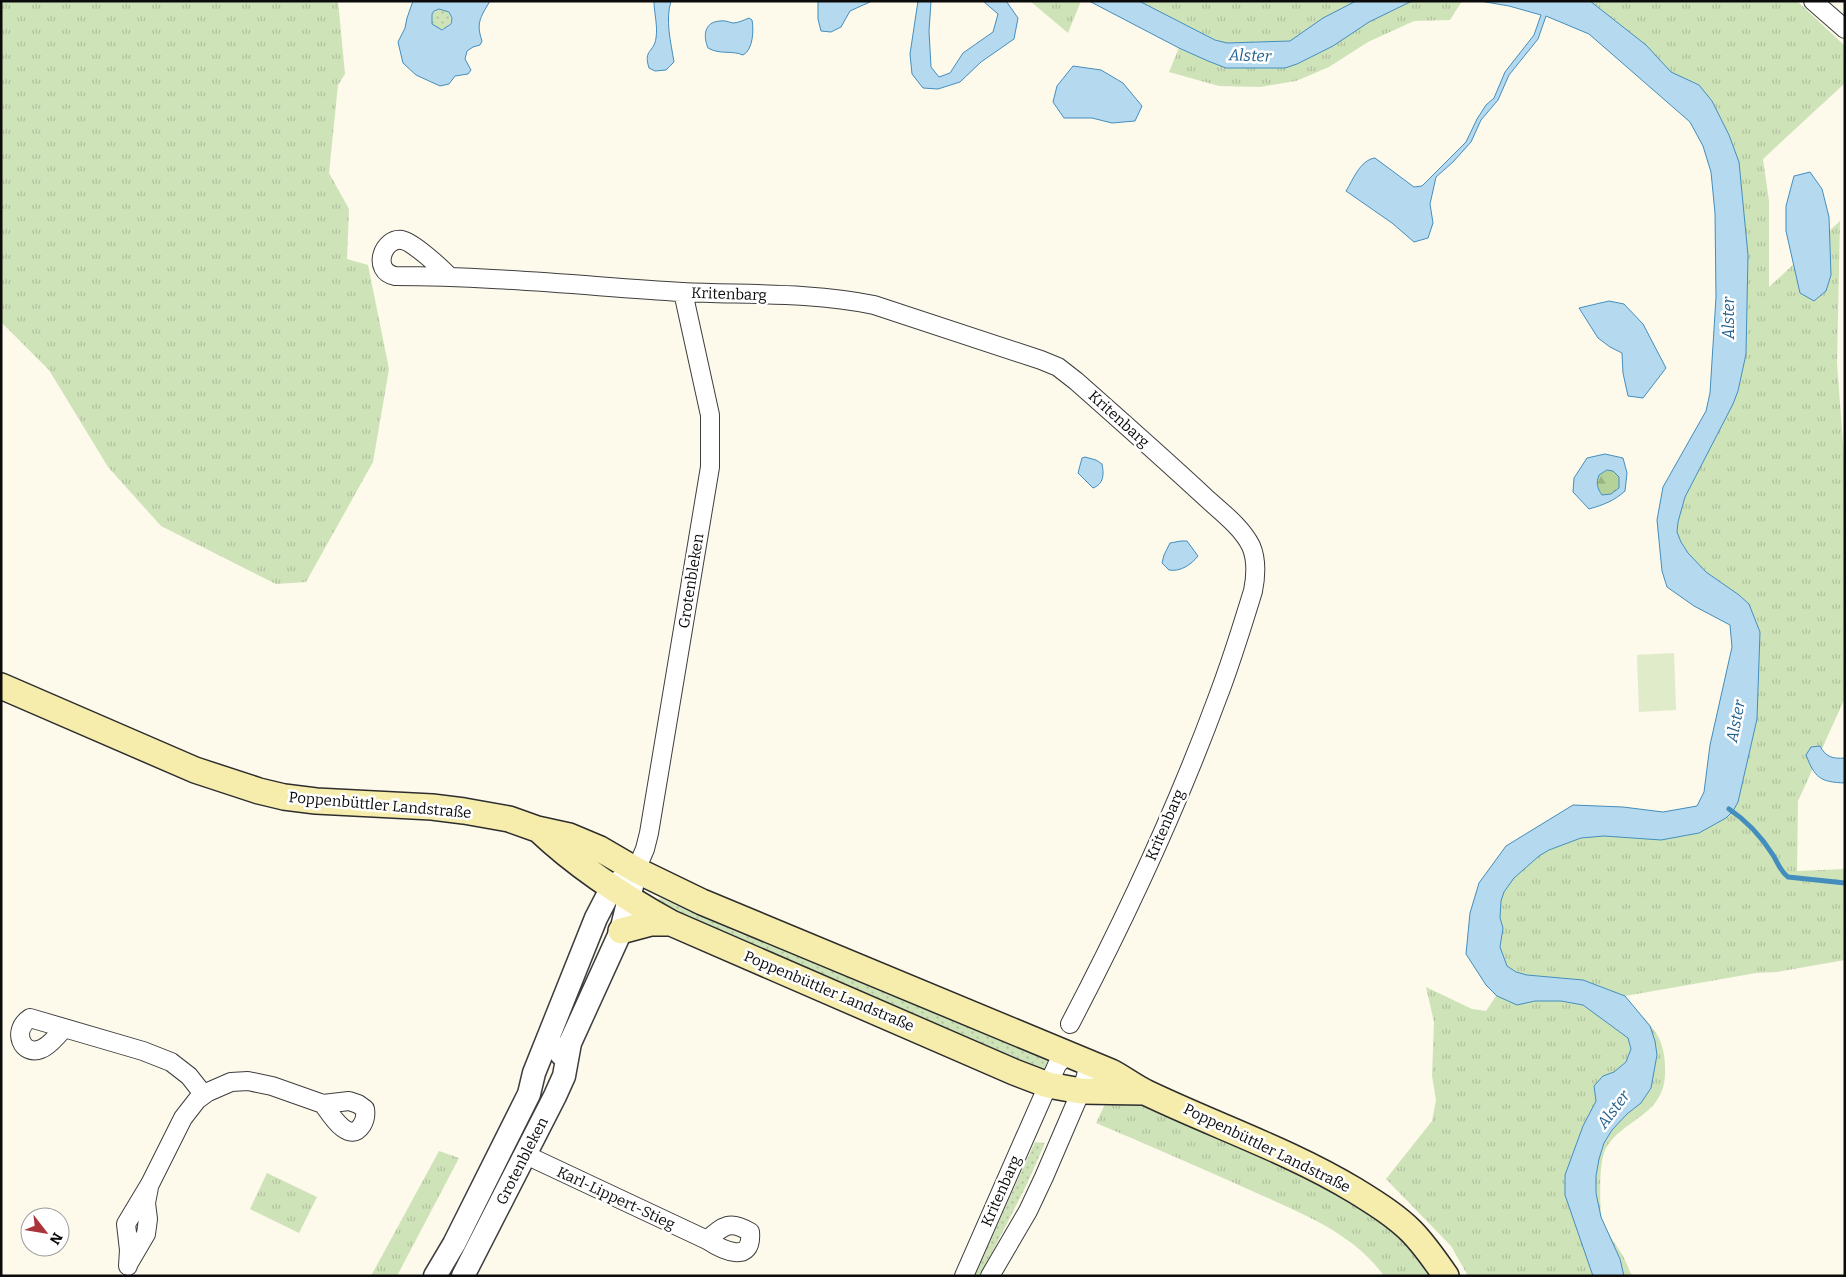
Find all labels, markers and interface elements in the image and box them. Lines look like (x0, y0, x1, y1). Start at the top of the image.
water label: Alster (1228, 45, 1273, 66)
street label: Kritenbarg (691, 284, 767, 304)
water label: Alster (1719, 295, 1738, 340)
street label: Kritenbarg (1085, 387, 1153, 451)
street label: Grotenbleken (675, 532, 707, 630)
water label: Alster (1722, 697, 1749, 745)
street label: Kritenbarg (1142, 787, 1188, 863)
street label: Poppenbüttler Landstraße (288, 788, 472, 822)
street label: Poppenbüttler Landstraße (741, 947, 917, 1035)
water label: Alster (1592, 1086, 1635, 1133)
street label: Poppenbüttler Landstraße (1181, 1100, 1353, 1196)
street label: Grotenbleken (492, 1114, 552, 1208)
street label: Kritenbarg (977, 1153, 1025, 1229)
street label: Karl-Lippert-Stieg (554, 1163, 678, 1233)
north arrow (20, 1207, 70, 1257)
text: N (46, 1229, 66, 1248)

